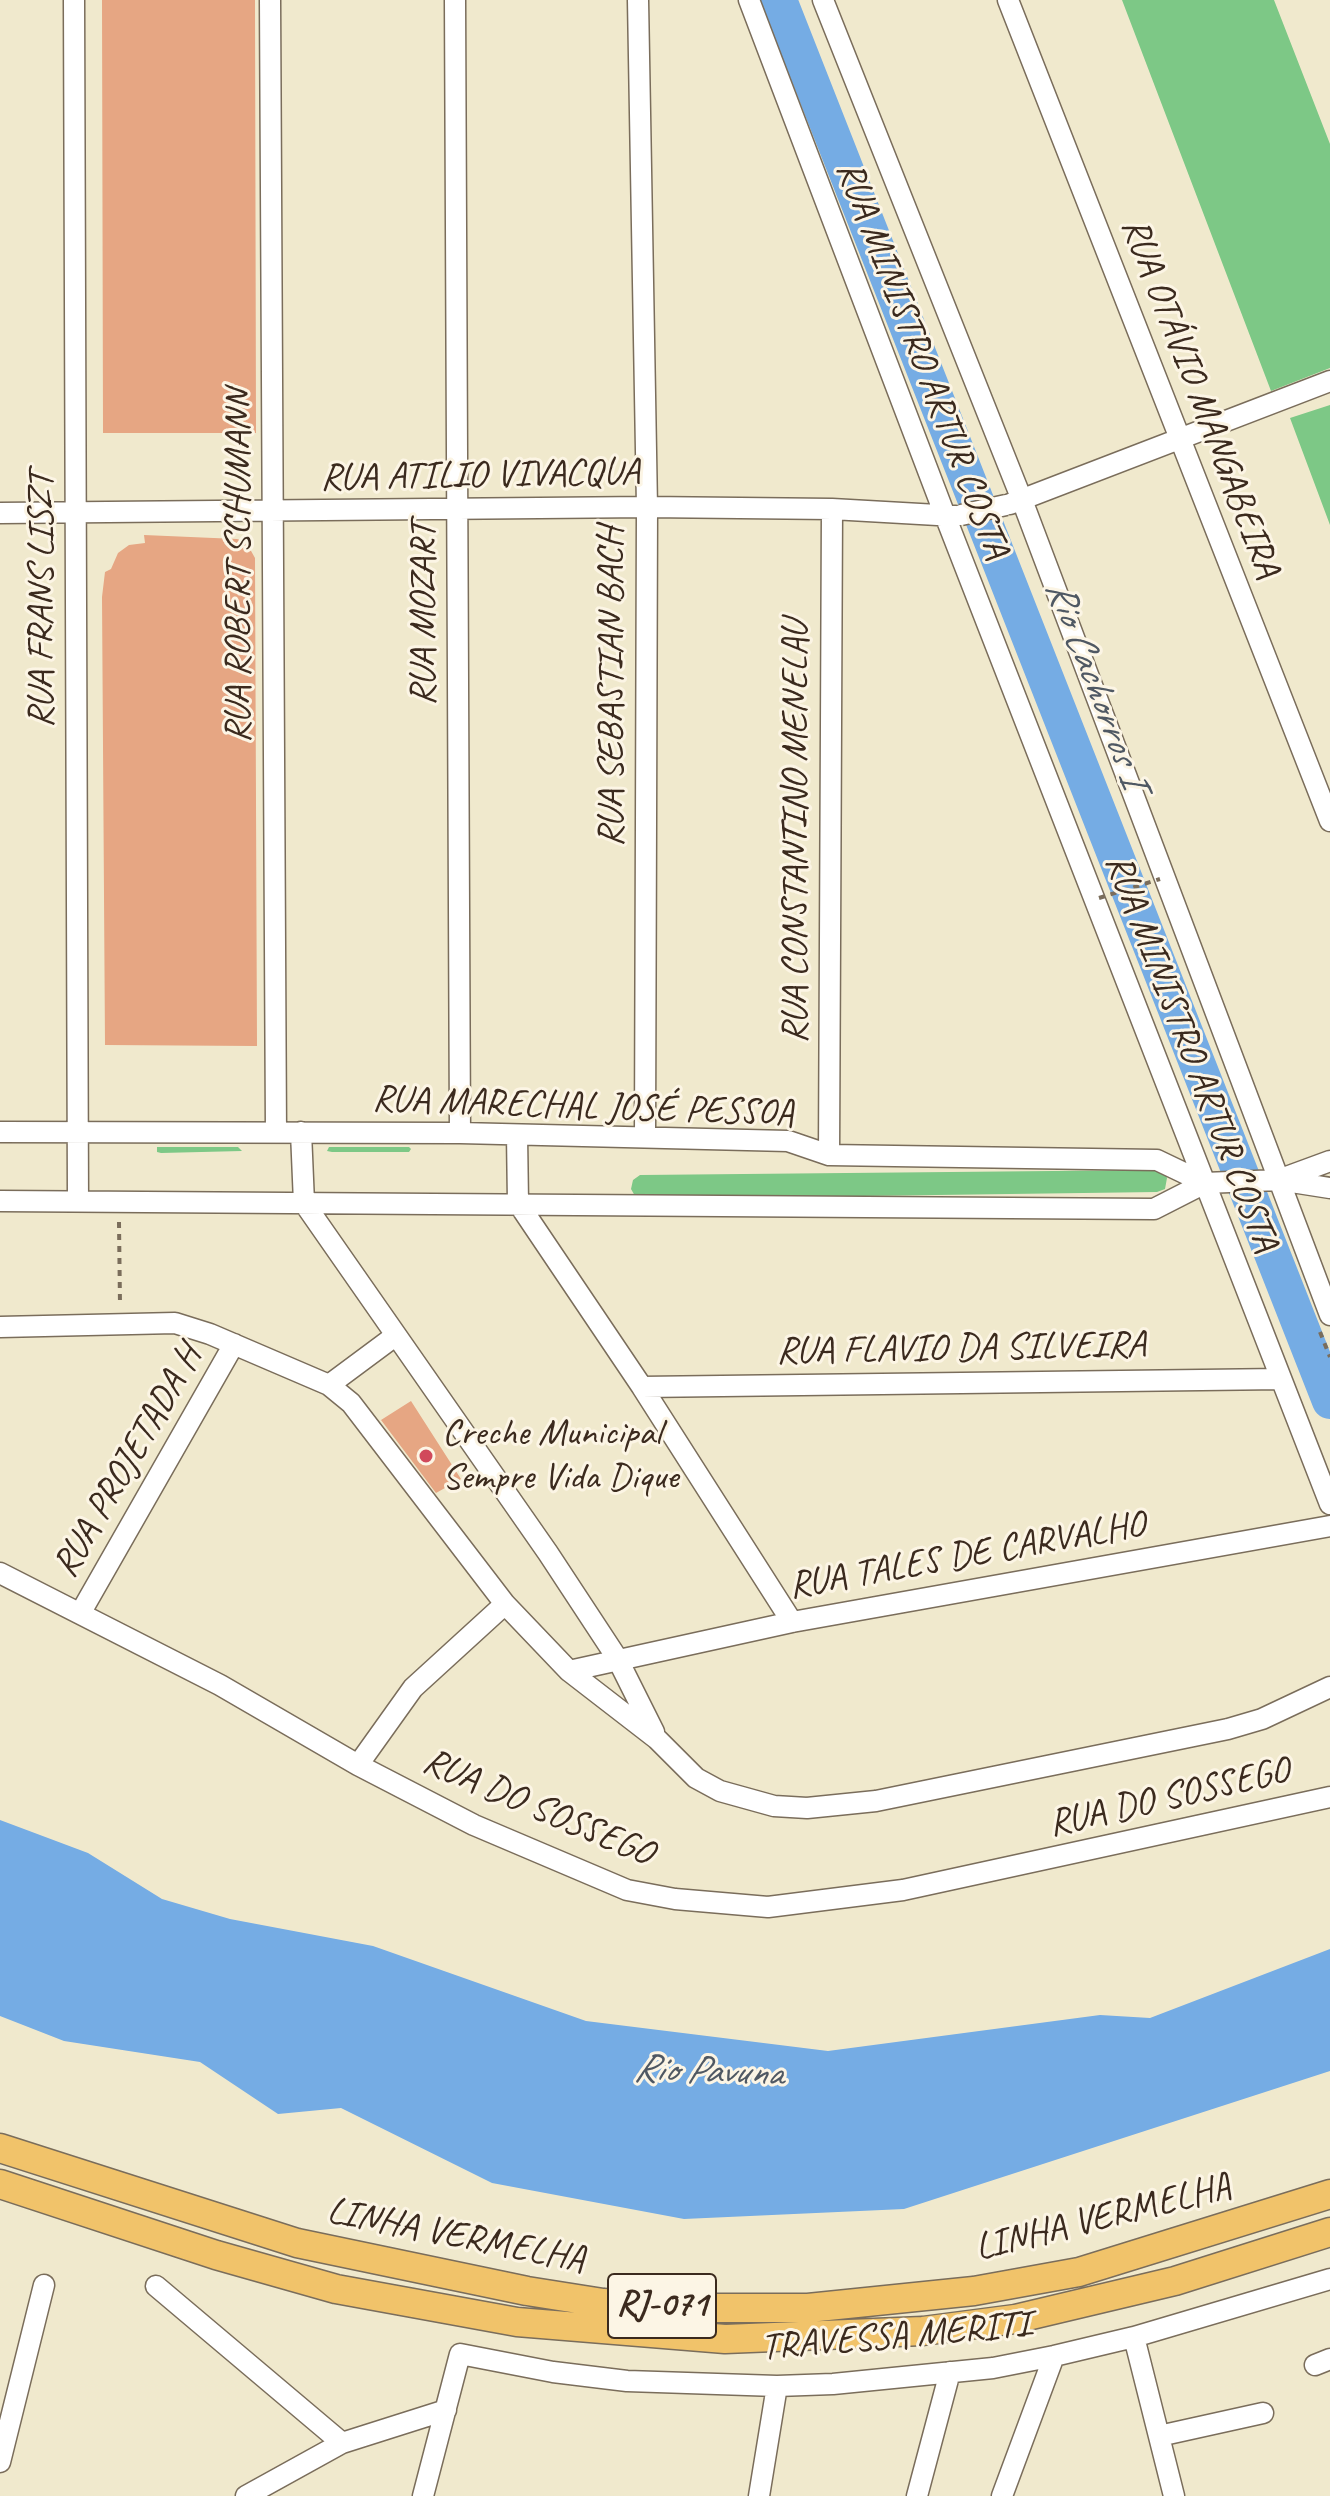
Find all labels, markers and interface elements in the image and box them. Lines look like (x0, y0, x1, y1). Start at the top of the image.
street label: RUA MINISTRO ARTUR COSTA (825, 155, 1019, 565)
street label: RUA OTÁVIO MANGABEIRA (1110, 212, 1290, 584)
street label: RUA ROBERT SCHUMANN (216, 389, 262, 743)
street label: RUA ATILIO VIVACQUA (320, 450, 640, 502)
street label: RUA FRANS LISZT (19, 472, 65, 728)
street label: RUA MOZART (401, 522, 447, 706)
street label: RUA SEBASTIAN BACH (589, 527, 635, 847)
water label: Rio Cachorros I (1034, 574, 1156, 794)
street label: RUA CONSTANTINO MENELAU (773, 621, 819, 1043)
street label: RUA MINISTRO ARTUR COSTA (1094, 848, 1288, 1258)
street label: RUA MARECHAL JOSÉ PESSOA (371, 1077, 795, 1137)
street label: RUA FLAVIO DA SILVEIRA (776, 1323, 1146, 1375)
street label: RUA PROJETADA H (43, 1338, 213, 1586)
place label: Creche Municipal Sempre Vida Dique (442, 1411, 678, 1500)
marker: Creche Municipal Sempre Vida Dique (417, 1447, 435, 1465)
street label: RUA TALES DE CARVALHO (785, 1502, 1149, 1610)
street label: RUA DO SOSSEGO (416, 1739, 660, 1877)
street label: RUA DO SOSSEGO (1044, 1748, 1294, 1848)
water label: Rio Pavuna (633, 2045, 783, 2099)
street label: LINHA VERMELHA (971, 2164, 1235, 2272)
street label: LINHA VERMELHA (323, 2189, 589, 2283)
road number: RJ-071 (608, 2274, 716, 2338)
street label: TRAVESSA MERITI (759, 2302, 1033, 2372)

